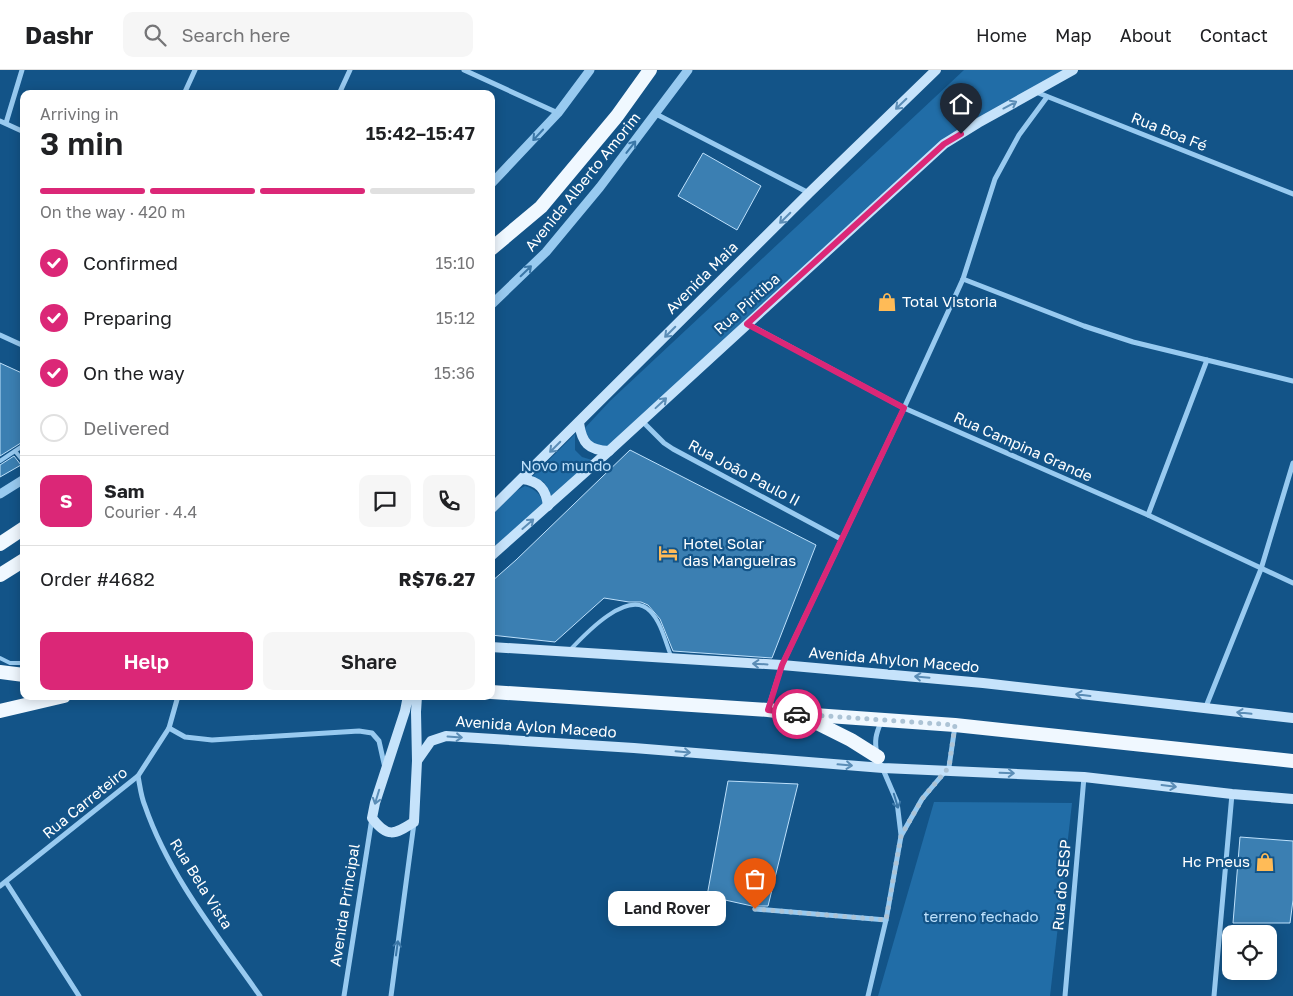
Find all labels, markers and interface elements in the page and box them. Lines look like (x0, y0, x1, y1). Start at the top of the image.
search box (123, 12, 473, 57)
text: Dashr (25, 20, 93, 49)
icon: search (141, 21, 169, 49)
text: Search here (181, 23, 290, 46)
text: Home (976, 24, 1027, 46)
text: Map (1055, 24, 1092, 46)
text: About (1120, 24, 1172, 46)
text: Contact (1200, 24, 1268, 46)
pin (940, 83, 982, 134)
icon: home (947, 90, 975, 118)
one-way arrow (895, 98, 907, 110)
one-way arrow (1002, 100, 1017, 109)
text: Arriving in (40, 104, 119, 124)
street label: Avenida Alberto Amorim (521, 108, 644, 254)
street label: Rua Boa Fé (1129, 108, 1210, 155)
text: 15:42–15:47 (366, 121, 475, 144)
text: 3 min (40, 124, 123, 162)
one-way arrow (532, 129, 544, 142)
one-way arrow (625, 141, 636, 154)
text: On the way · 420 m (40, 202, 185, 222)
one-way arrow (779, 211, 791, 224)
street label: Avenida Maia (662, 238, 741, 317)
icon: check (40, 249, 68, 277)
text: Confirmed (83, 251, 178, 274)
text: 15:10 (435, 253, 475, 273)
one-way arrow (520, 265, 532, 277)
street label: Rua Piritiba (710, 269, 783, 338)
shop icon: Total Vistoria (876, 291, 898, 313)
place label: Total Vistoria (902, 292, 997, 310)
icon: check (40, 304, 68, 332)
text: Preparing (83, 306, 172, 329)
text: 15:12 (436, 308, 475, 328)
one-way arrow (664, 326, 676, 338)
icon: check (40, 359, 68, 387)
text: On the way (83, 361, 185, 384)
text: 15:36 (434, 363, 475, 383)
one-way arrow (655, 397, 668, 409)
street label: Rua Campina Grande (951, 407, 1096, 485)
text: Delivered (83, 416, 170, 439)
street label: Rua João Paulo II (686, 435, 803, 509)
one-way arrow (548, 441, 561, 453)
park label: Novo mundo (521, 456, 611, 474)
button: chat (359, 475, 411, 527)
button: phone (423, 475, 475, 527)
text: Sam (104, 479, 144, 502)
text: S (60, 489, 72, 512)
text: Courier · 4.4 (104, 502, 197, 522)
one-way arrow (521, 518, 534, 530)
place label: Hotel Solar das Mangueiras (683, 534, 796, 569)
hotel icon: Hotel Solar das Mangueiras (657, 542, 679, 564)
text: Order #4682 (40, 567, 155, 590)
text: R$76.27 (399, 567, 475, 590)
button: Help (40, 632, 253, 690)
button: Share (263, 632, 475, 690)
street label: Avenida Ahylon Macedo (808, 643, 980, 675)
one-way arrow (752, 659, 768, 668)
one-way arrow (914, 672, 930, 682)
courier (772, 689, 822, 739)
one-way arrow (1075, 690, 1091, 700)
icon: car (783, 700, 811, 728)
one-way arrow (1237, 708, 1253, 718)
street label: Avenida Aylon Macedo (455, 711, 617, 741)
one-way arrow (447, 732, 463, 742)
one-way arrow (674, 747, 690, 757)
one-way arrow (836, 761, 852, 770)
street label: Rua Carreteiro (38, 763, 130, 842)
one-way arrow (999, 769, 1015, 778)
one-way arrow (1161, 781, 1177, 791)
one-way arrow (372, 789, 382, 805)
one-way arrow (891, 793, 901, 809)
street label: Rua Bela Vista (167, 835, 237, 932)
street label: Rua do SESP (1048, 838, 1074, 931)
street label: Avenida Principal (325, 842, 363, 968)
shop icon: Hc Pneus (1254, 851, 1276, 873)
place label: Hc Pneus (1182, 852, 1250, 870)
pin (734, 858, 776, 909)
icon: bag (741, 865, 769, 893)
callout: Land Rover (608, 892, 725, 926)
text: Land Rover (624, 898, 710, 918)
park label: terreno fechado (923, 907, 1039, 925)
map controls (1222, 925, 1277, 980)
button: locate (1222, 925, 1277, 980)
one-way arrow (392, 940, 402, 956)

